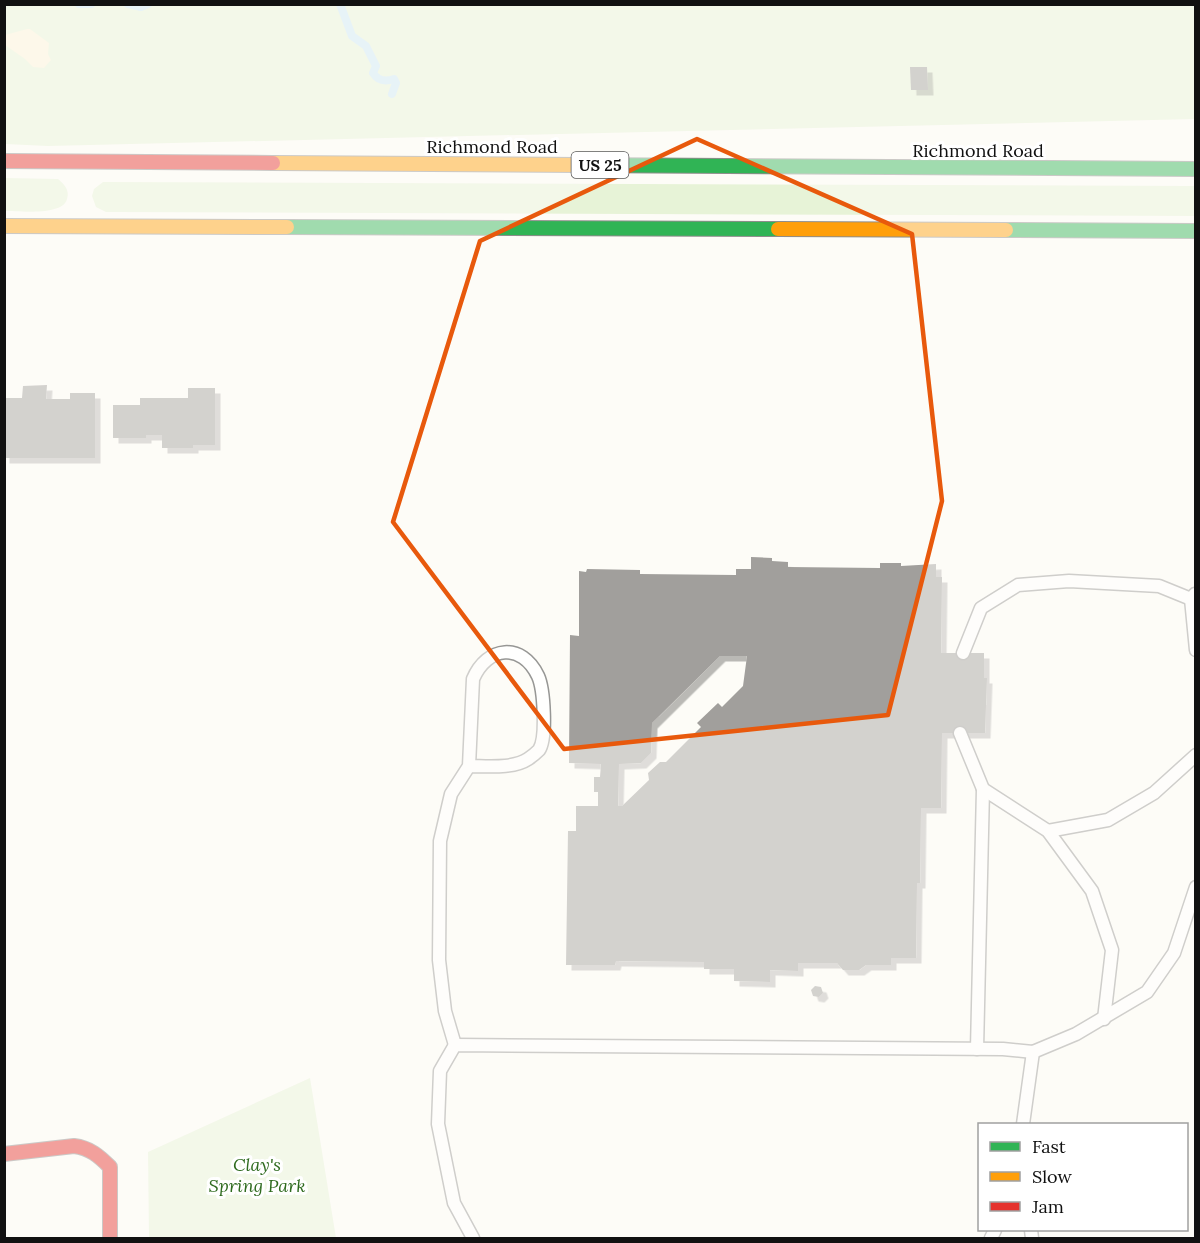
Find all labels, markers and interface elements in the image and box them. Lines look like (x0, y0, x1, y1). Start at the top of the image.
street label: Richmond Road (426, 135, 558, 158)
street label: Richmond Road (912, 139, 1044, 162)
road number: US 25 (572, 152, 628, 178)
legend (978, 1123, 1188, 1231)
text: Fast (1032, 1135, 1066, 1158)
park label: Clay's Spring Park (208, 1153, 306, 1197)
text: Slow (1032, 1165, 1072, 1188)
text: Jam (1031, 1195, 1064, 1218)

